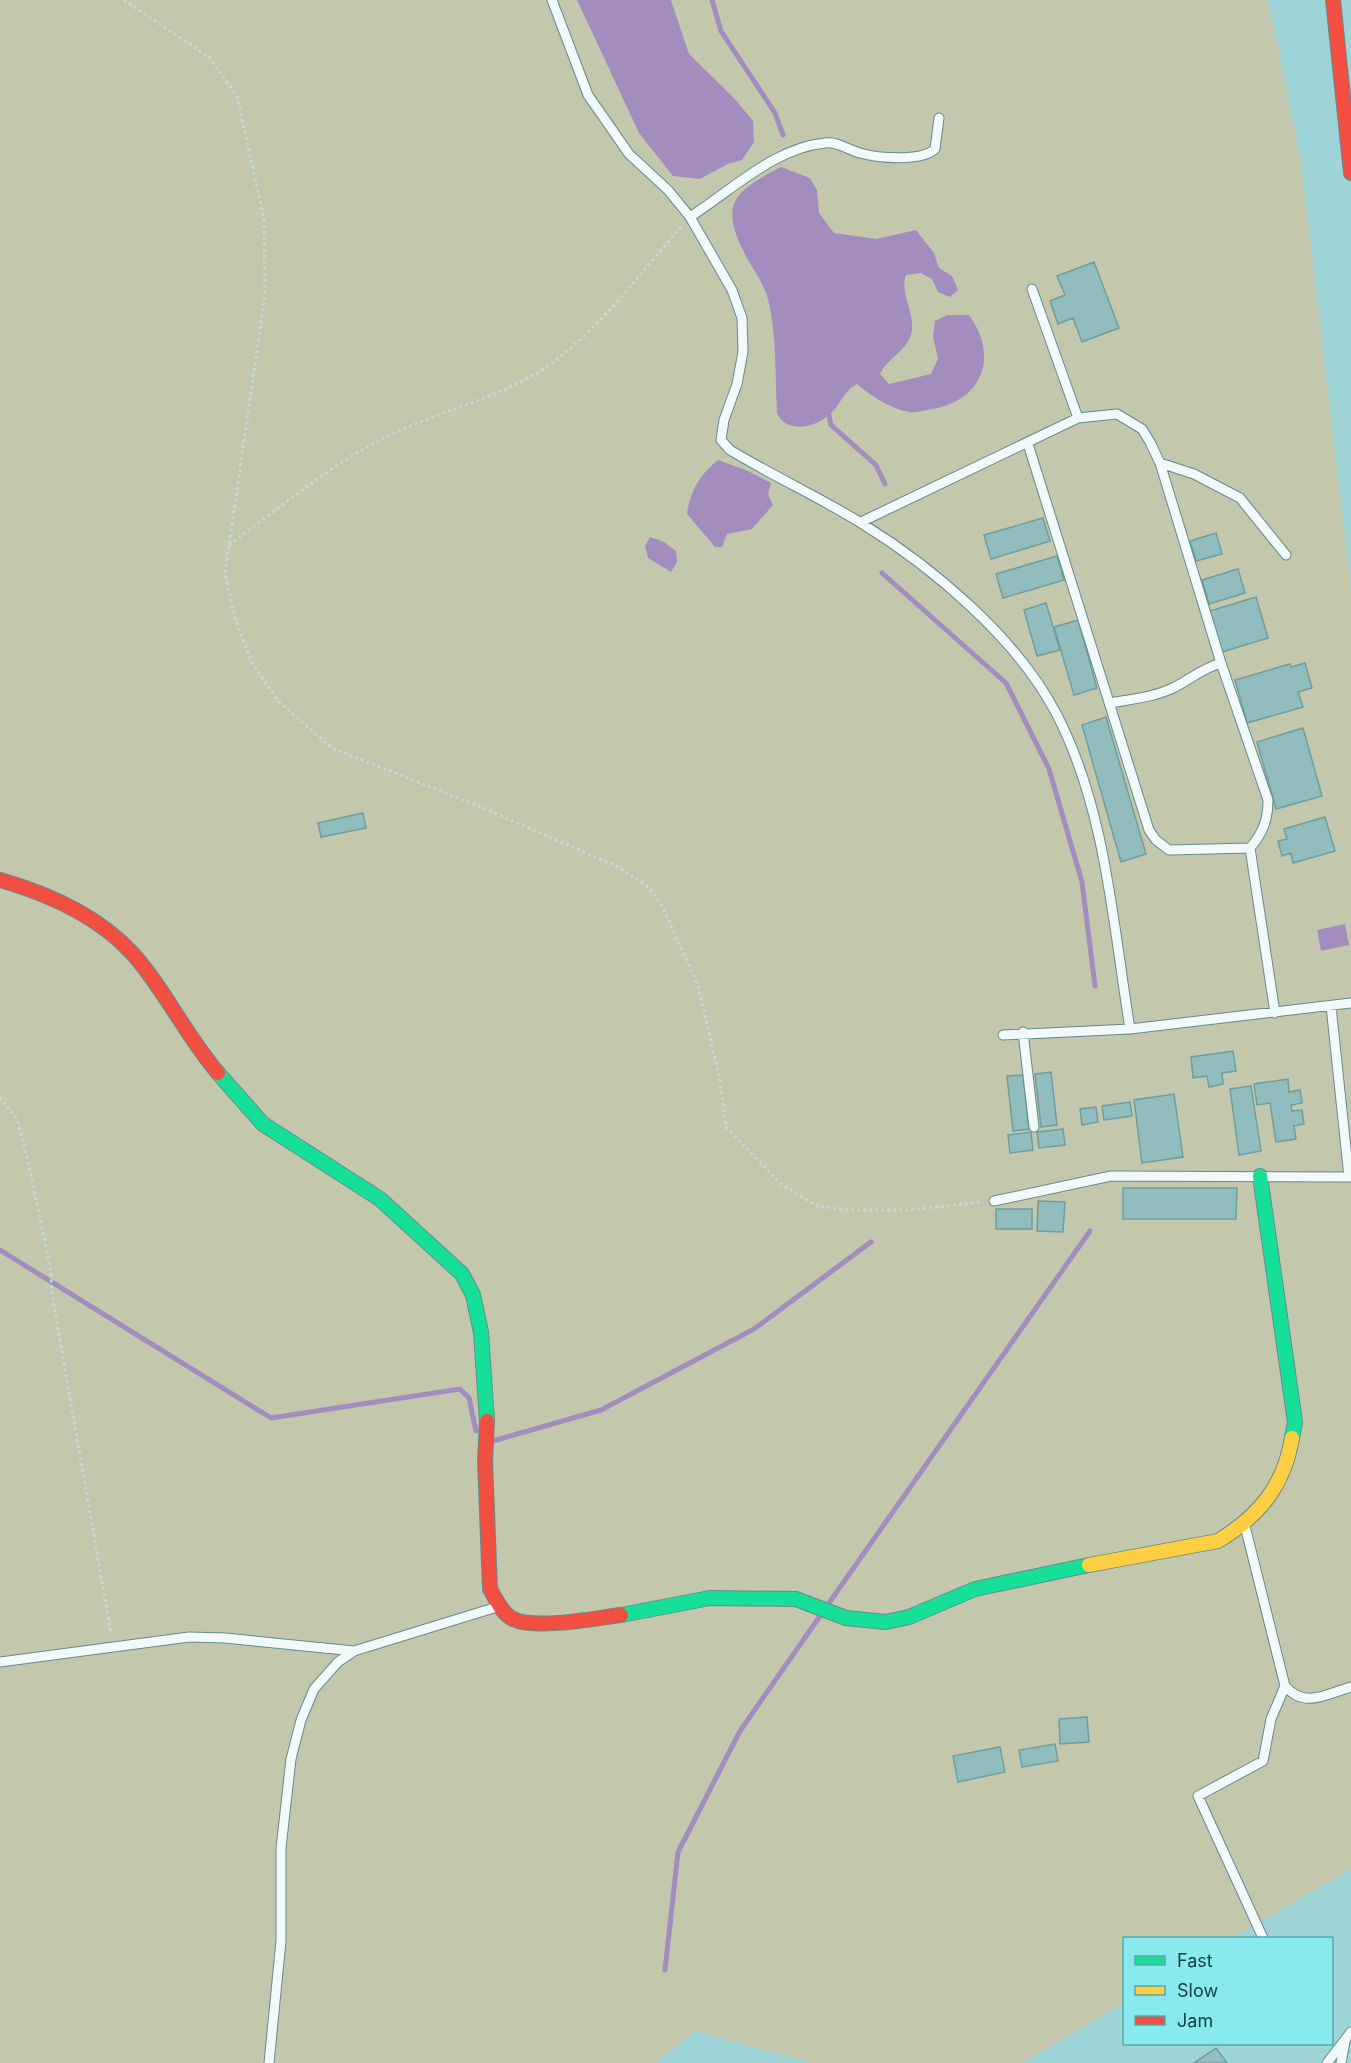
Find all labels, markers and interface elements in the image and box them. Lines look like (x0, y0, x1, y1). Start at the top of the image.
legend (1123, 1937, 1333, 2045)
text: Fast (1177, 1950, 1213, 1971)
text: Slow (1177, 1980, 1218, 2001)
text: Jam (1177, 2010, 1213, 2031)

